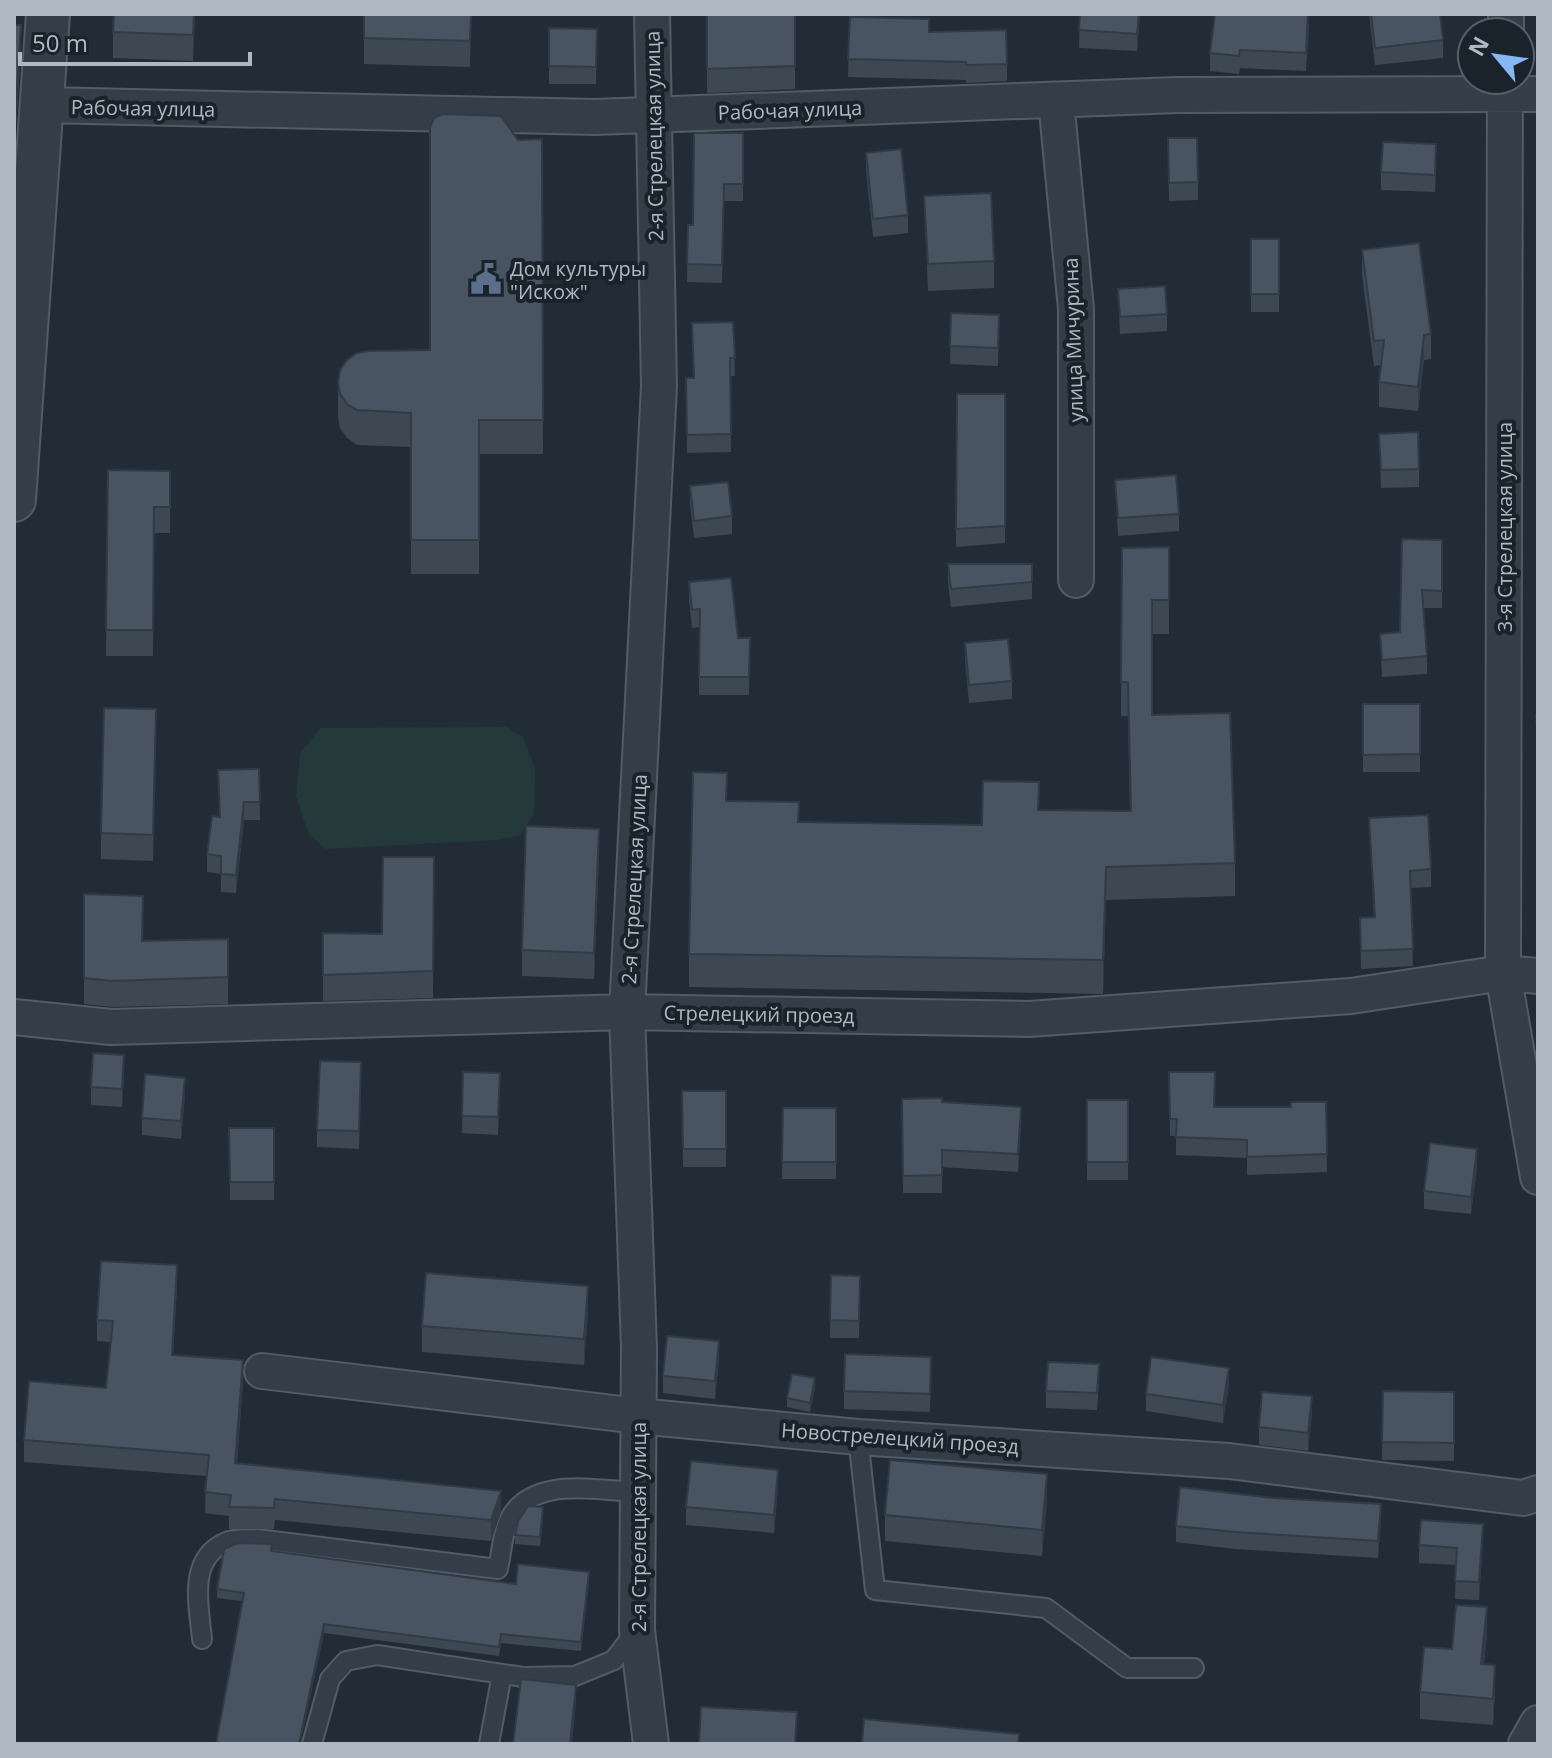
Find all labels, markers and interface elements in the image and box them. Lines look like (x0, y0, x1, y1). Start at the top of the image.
scale bar (20, 16, 250, 66)
north arrow (1456, 16, 1536, 96)
text: 50 m (32, 26, 88, 59)
street label: 2-я Стрелецкая улица (639, 31, 669, 241)
text: N (1460, 31, 1495, 61)
street label: Рабочая улица (71, 93, 215, 123)
street label: Рабочая улица (717, 94, 863, 126)
place label: Дом культуры "Искож" (510, 255, 646, 305)
street label: улица Мичурина (1057, 257, 1089, 423)
public building icon: Дом культуры "Искож" (469, 262, 503, 296)
street label: 3-я Стрелецкая улица (1491, 422, 1518, 632)
street label: 2-я Стрелецкая улица (615, 773, 653, 985)
street label: Стрелецкий проезд (663, 999, 855, 1029)
street label: Новострелецкий проезд (780, 1416, 1020, 1460)
street label: 2-я Стрелецкая улица (625, 1422, 652, 1632)

